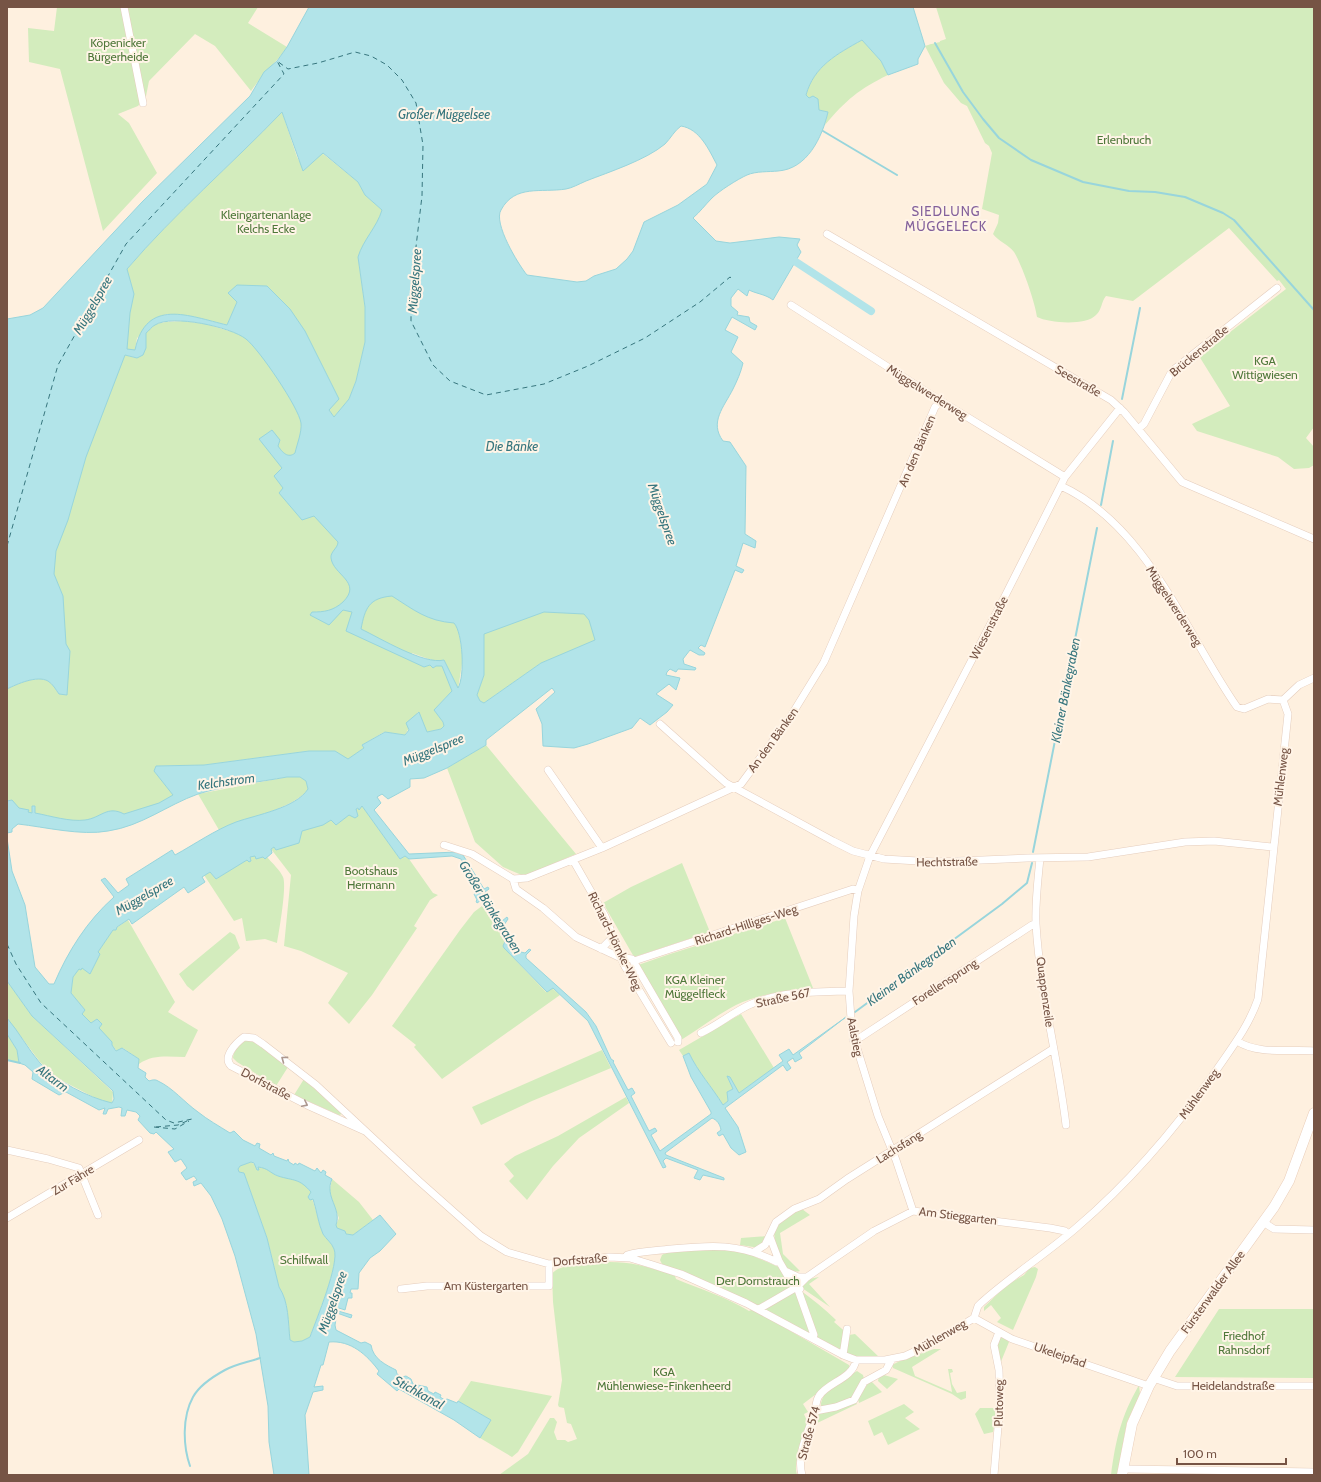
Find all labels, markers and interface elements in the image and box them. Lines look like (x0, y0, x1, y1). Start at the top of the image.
park label: Köpenicker Bürgerheide (87, 35, 149, 64)
water label: Großer Müggelsee (398, 106, 490, 122)
park label: Erlenbruch (1097, 132, 1151, 147)
district label: SIEDLUNG MÜGGELECK (905, 203, 987, 234)
park label: Kleingartenanlage Kelchs Ecke (221, 207, 311, 236)
water label: Müggelspree (404, 248, 424, 315)
water label: Müggelspree (68, 273, 115, 338)
street label: Brückenstraße (1166, 322, 1231, 380)
park label: KGA Wittigwiesen (1232, 353, 1298, 382)
street label: Müggelwerderweg (884, 361, 971, 423)
street label: Seestraße (1053, 361, 1104, 400)
street label: An den Bänken (895, 412, 939, 489)
water label: Die Bänke (486, 438, 538, 454)
water label: Müggelspree (645, 480, 681, 547)
street label: Müggelwerderweg (1143, 563, 1206, 649)
street label: Wiesenstraße (966, 593, 1011, 662)
water label: Kleiner Bänkegraben (1047, 636, 1083, 744)
street label: An den Bänken (744, 704, 801, 775)
water label: Müggelspree (399, 729, 466, 769)
street label: Mühlenweg (1269, 746, 1292, 807)
water label: Kelchstrom (196, 769, 256, 793)
street label: Hechtstraße (916, 853, 978, 870)
water label: Großer Bänkegraben (456, 857, 526, 957)
park label: Bootshaus Hermann (345, 863, 397, 892)
water label: Müggelspree (111, 872, 176, 919)
street label: Richard-Hörnke-Weg (585, 889, 646, 993)
street label: Richard-Hilliges-Weg (693, 901, 800, 948)
water label: Kleiner Bänkegraben (863, 933, 959, 1009)
street label: Forellensprung (909, 954, 981, 1008)
street label: Quappenzeile (1033, 956, 1058, 1028)
park label: KGA Kleiner Müggelfleck (665, 972, 726, 1001)
street label: Straße 567 (754, 984, 811, 1011)
street label: Aalstieg (844, 1016, 867, 1059)
one-way arrow (281, 1057, 288, 1064)
water label: Altarm (33, 1060, 72, 1095)
street label: Dorfstraße (239, 1064, 294, 1103)
street label: Mühlenweg (1175, 1065, 1223, 1122)
one-way arrow (301, 1099, 308, 1107)
street label: Lachsfang (873, 1126, 925, 1166)
street label: Zur Fähre (49, 1161, 97, 1198)
street label: Am Stieggarten (918, 1203, 998, 1228)
street label: Fürstenwalder Allee (1177, 1247, 1248, 1336)
street label: Dorfstraße (552, 1250, 608, 1269)
park label: Schilfwall (280, 1252, 328, 1267)
water label: Müggelspree (314, 1269, 350, 1336)
park label: Der Dornstrauch (716, 1273, 800, 1288)
street label: Am Küstergarten (444, 1278, 529, 1293)
street label: Mühlenweg (911, 1315, 970, 1358)
park label: Friedhof Rahnsdorf (1218, 1328, 1270, 1357)
street label: Ukeleipfad (1032, 1339, 1088, 1370)
park label: KGA Mühlenwiese-Finkenheerd (597, 1364, 731, 1393)
water label: Stichkanal (391, 1372, 447, 1412)
street label: Plutoweg (991, 1378, 1006, 1427)
street label: Heidelandstraße (1191, 1378, 1275, 1393)
street label: Straße 574 (794, 1404, 823, 1461)
scale bar (1177, 1440, 1286, 1466)
text: 100 m (1183, 1446, 1217, 1461)

